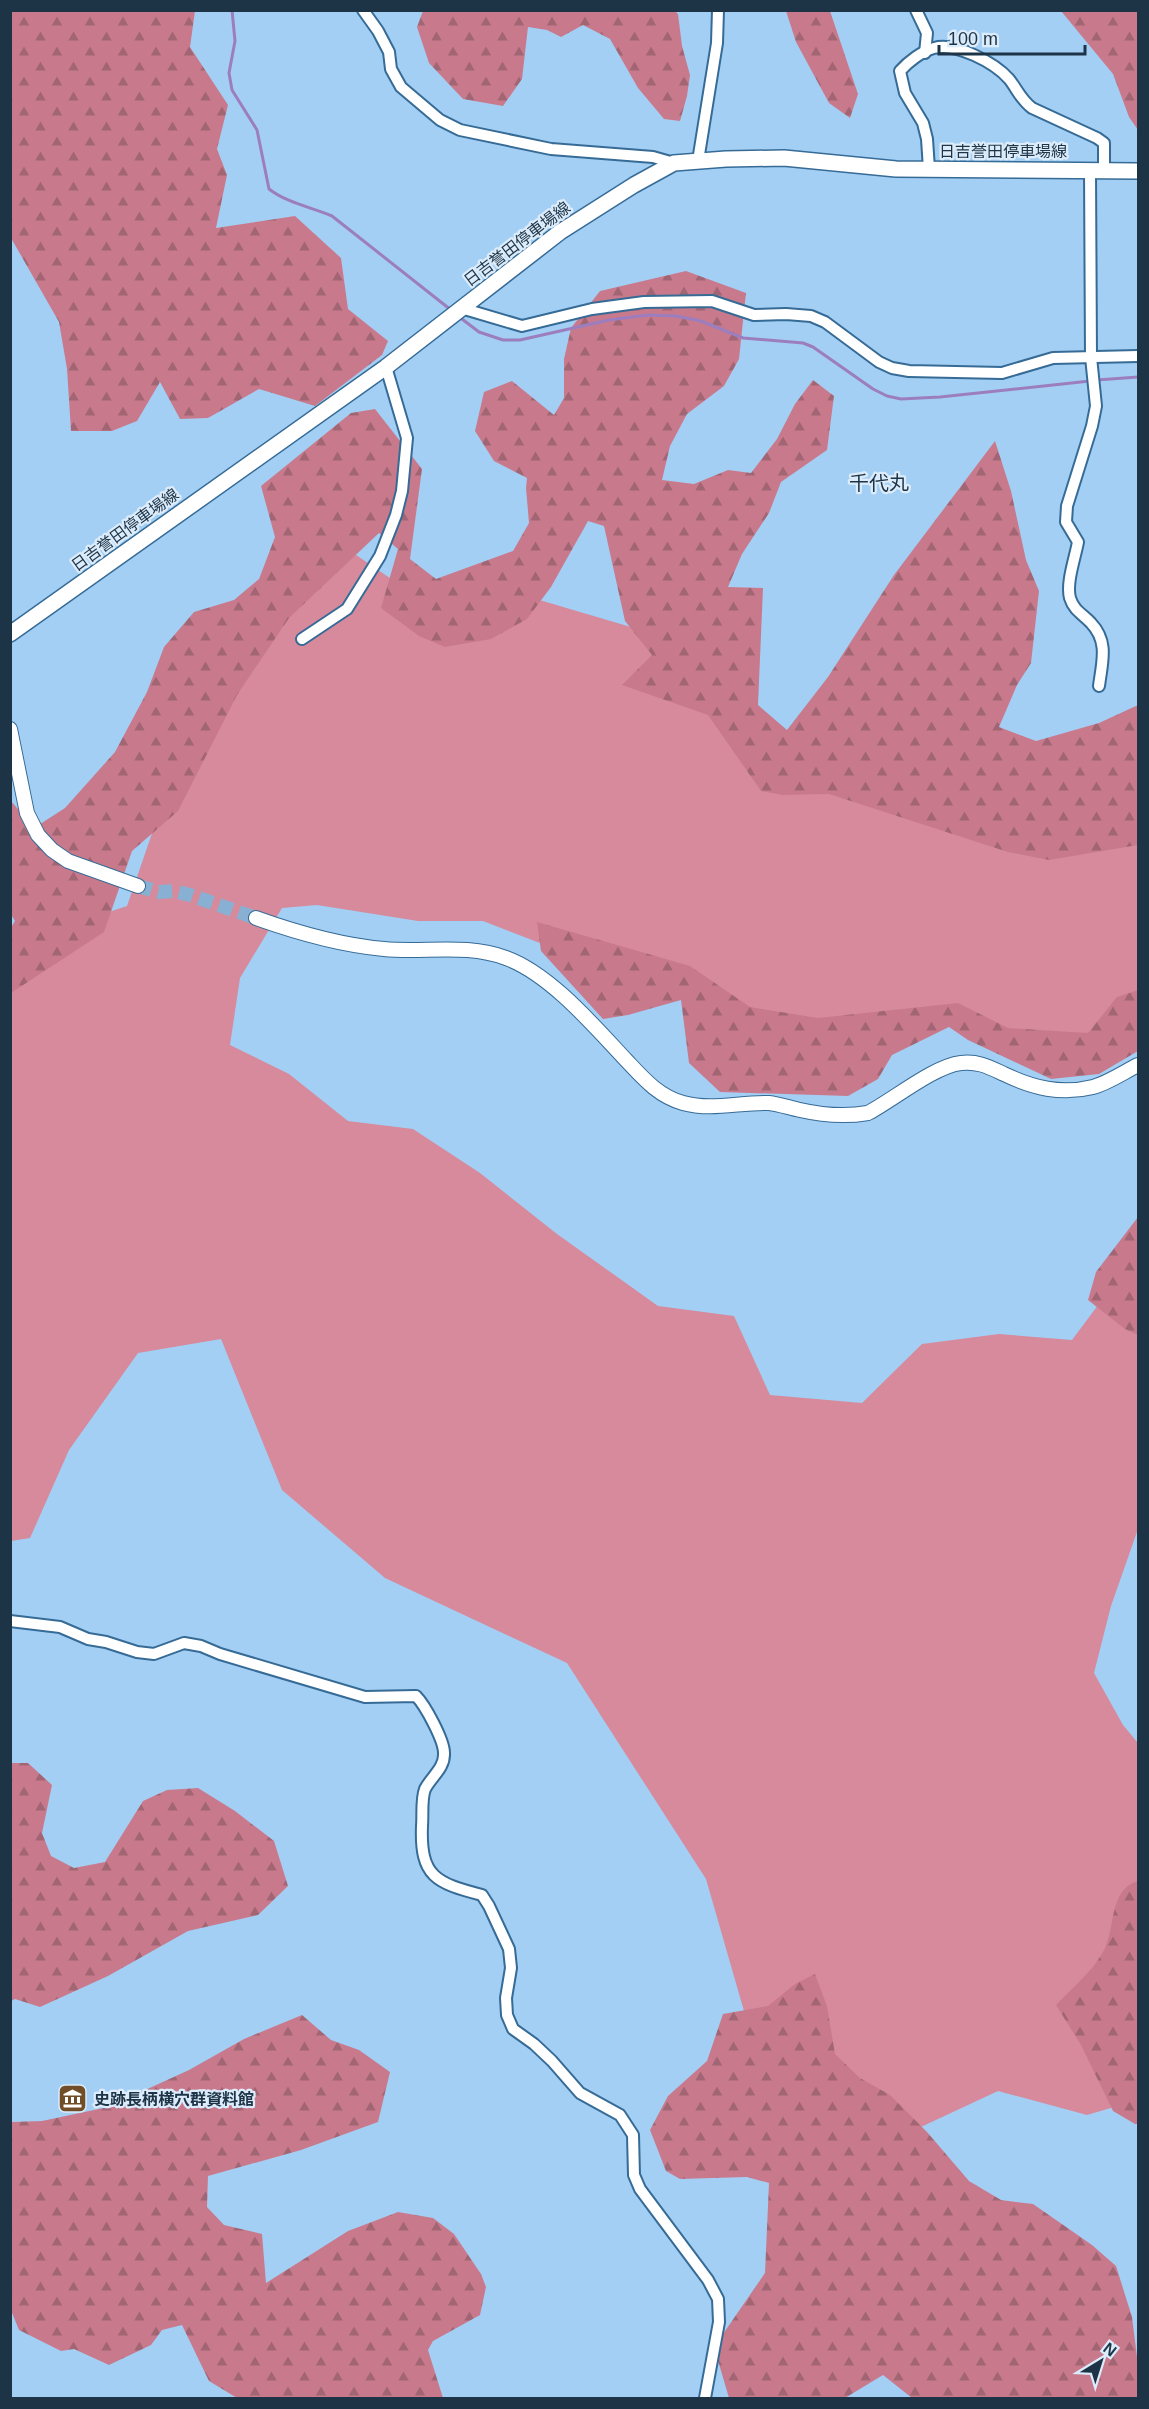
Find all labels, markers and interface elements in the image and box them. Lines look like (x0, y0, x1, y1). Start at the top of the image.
scale bar (939, 18, 1084, 56)
text: 100 m (948, 29, 998, 49)
street label: 日吉誉田停車場線 (939, 143, 1067, 160)
street label: 日吉誉田停車場線 (461, 199, 573, 289)
district label: 千代丸 (849, 472, 909, 494)
street label: 日吉誉田停車場線 (68, 486, 182, 574)
museum icon: 史跡長柄横穴群資料館 (57, 2083, 89, 2115)
place label: 史跡長柄横穴群資料館 (94, 2090, 254, 2108)
north arrow (1071, 2331, 1131, 2391)
text: N (1100, 2339, 1120, 2360)

